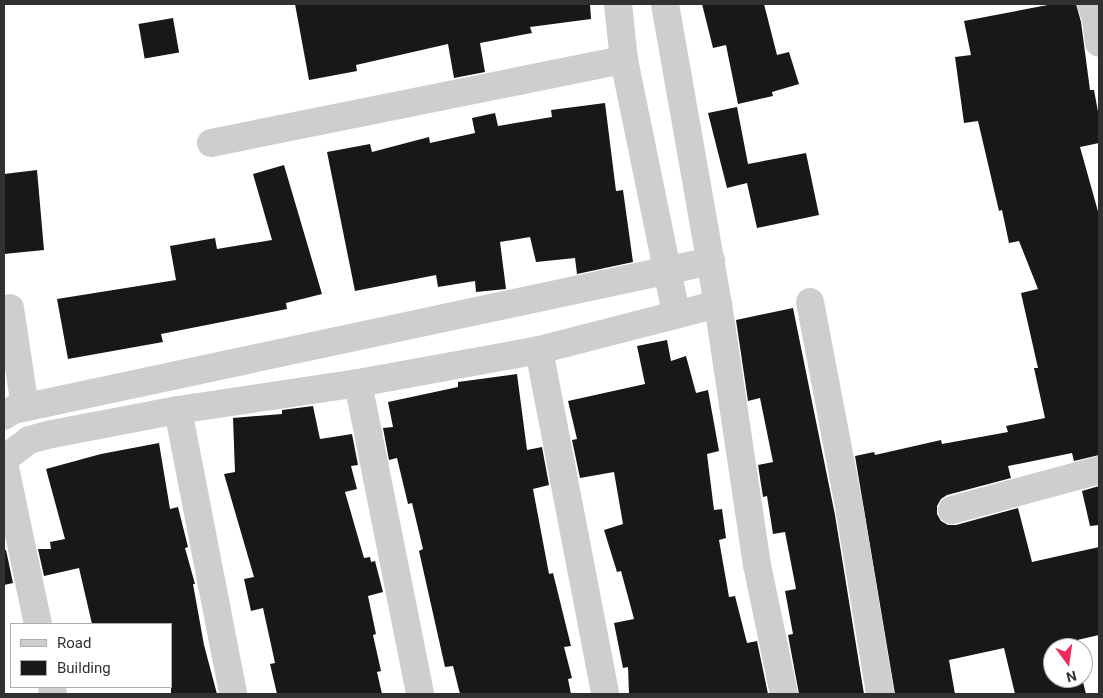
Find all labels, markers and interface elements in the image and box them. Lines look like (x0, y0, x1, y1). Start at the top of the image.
legend (10, 623, 172, 688)
text: Road (57, 634, 91, 652)
north arrow (1043, 638, 1093, 688)
text: Building (57, 659, 111, 677)
text: N (1065, 668, 1078, 686)

